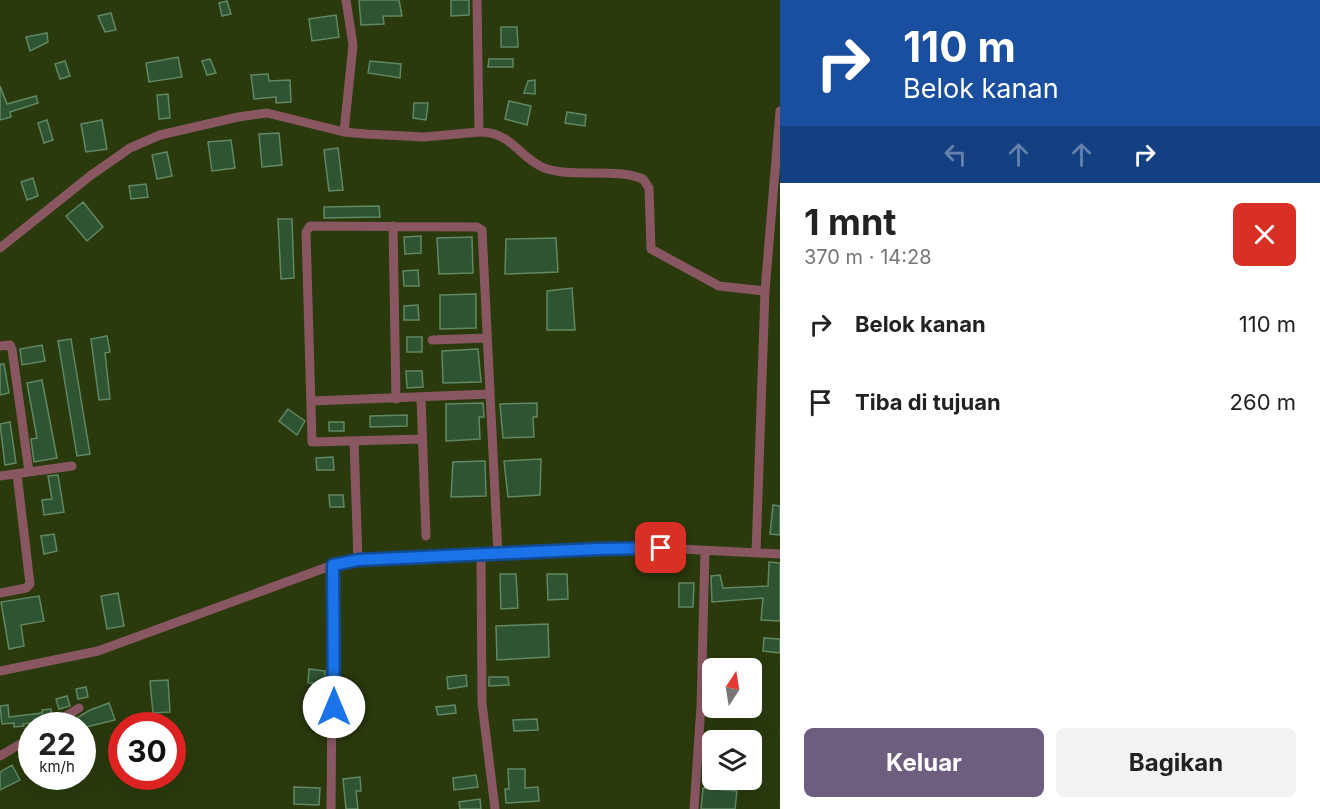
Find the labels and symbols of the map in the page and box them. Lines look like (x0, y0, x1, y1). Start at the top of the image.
pin (635, 522, 686, 573)
north arrow (702, 658, 762, 718)
position arrow (302, 675, 366, 739)
speed limit sign: 30 (108, 712, 186, 790)

